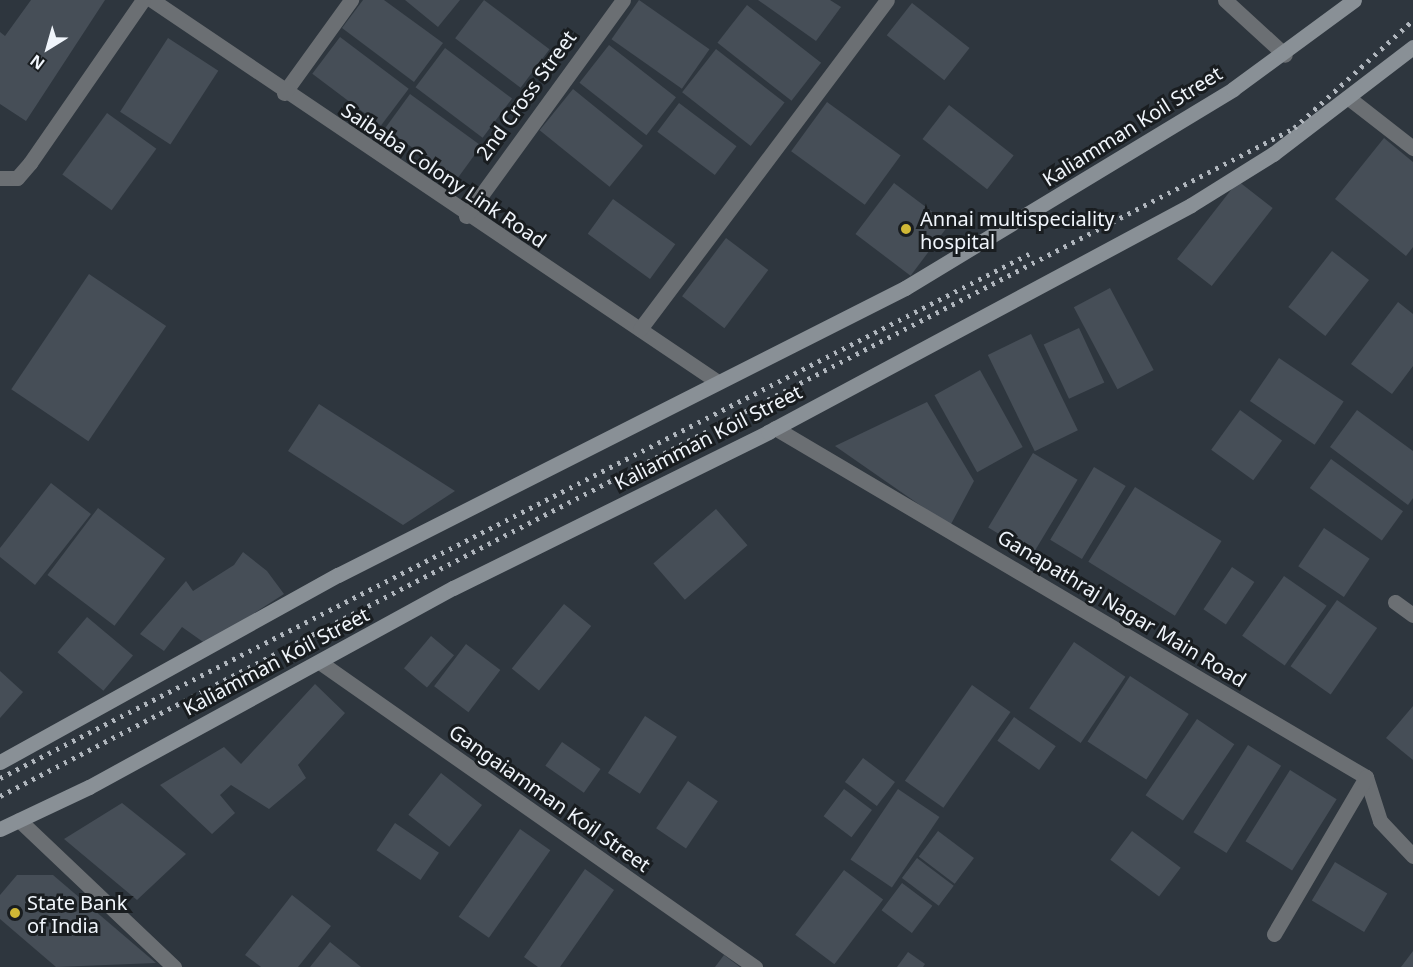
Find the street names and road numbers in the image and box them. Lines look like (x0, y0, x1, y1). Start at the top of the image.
street label: 2nd Cross Street (471, 26, 581, 164)
street label: Kaliamman Koil Street (1038, 61, 1226, 191)
street label: Saibaba Colony Link Road (337, 98, 551, 252)
street label: Kaliamman Koil Street (610, 379, 806, 495)
street label: Ganapathraj Nagar Main Road (993, 524, 1251, 692)
street label: Kaliamman Koil Street (179, 602, 373, 720)
street label: Gangaiamman Koil Street (445, 719, 655, 877)

